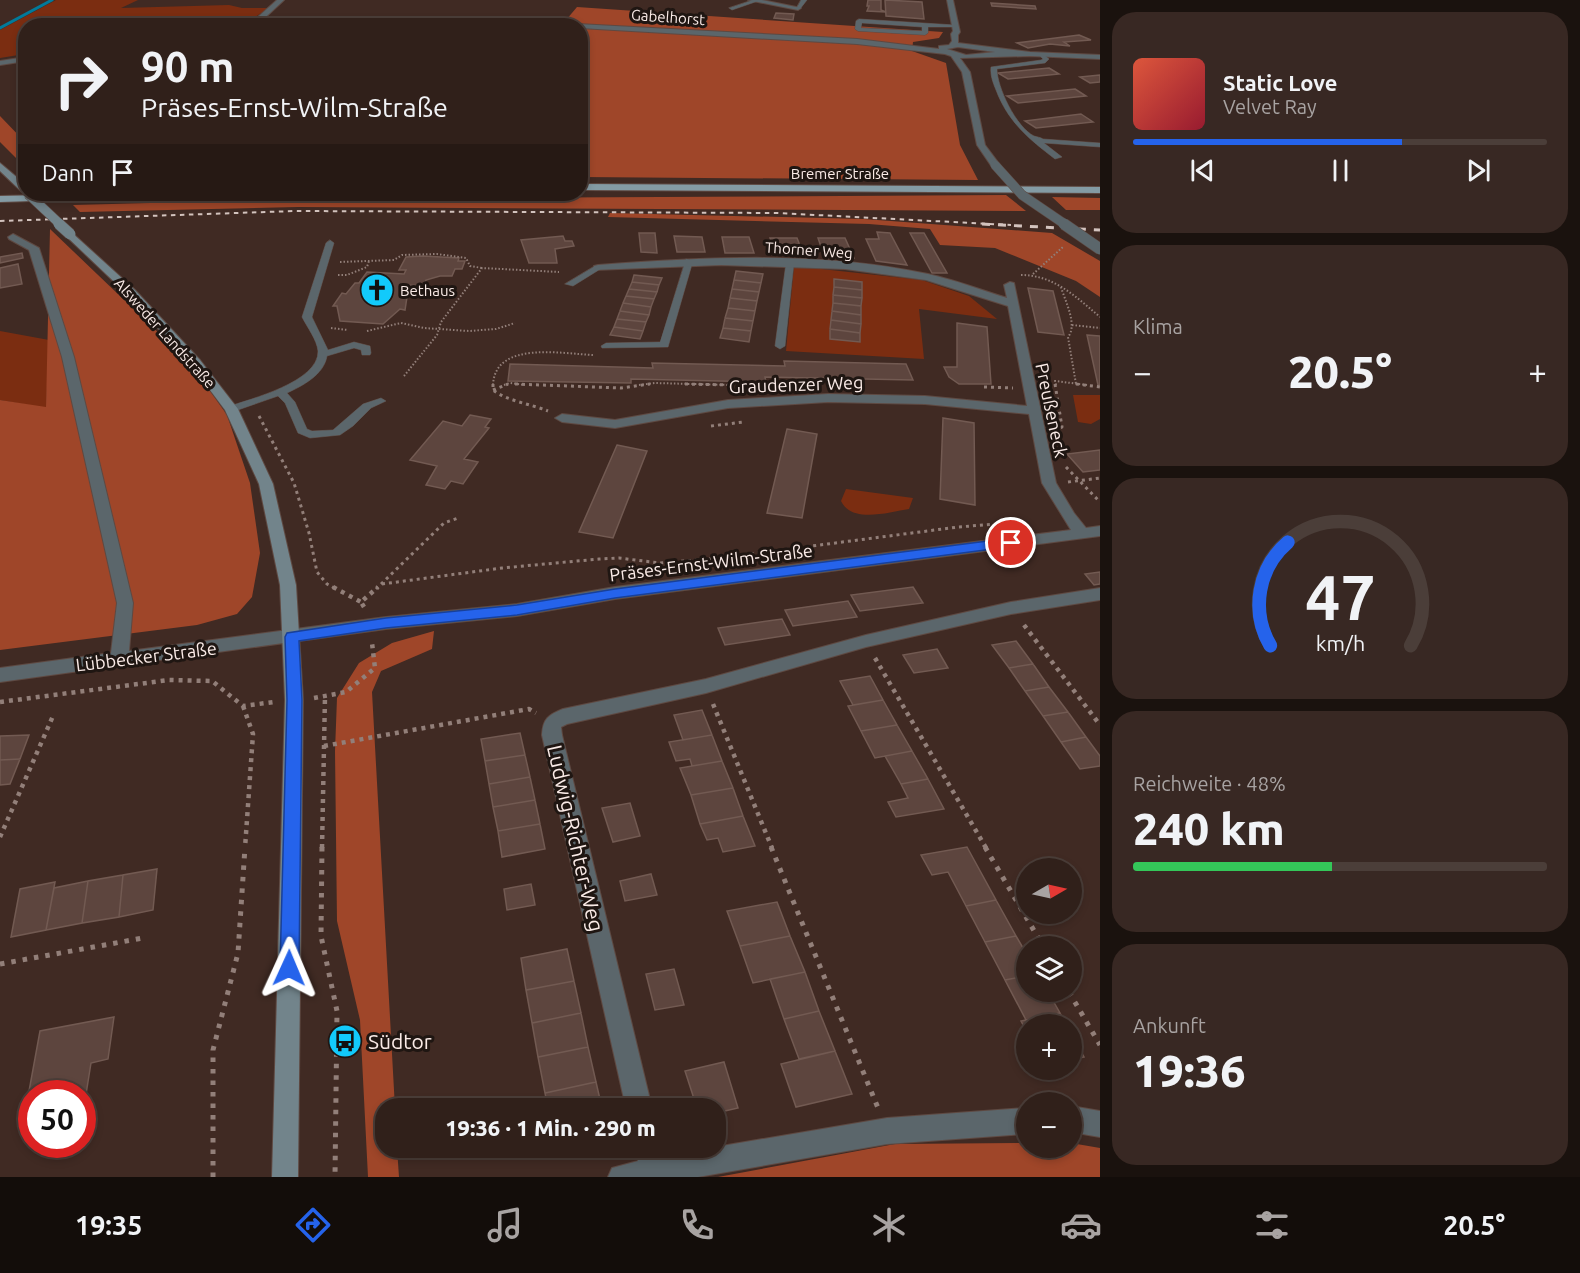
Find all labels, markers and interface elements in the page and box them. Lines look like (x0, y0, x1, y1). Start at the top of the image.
street label: Gabelhorst (630, 6, 706, 28)
icon: right (42, 42, 120, 120)
text: 90 m (141, 43, 235, 90)
text: Static Love (1223, 70, 1338, 95)
text: Präses-Ernst-Wilm-Straße (141, 92, 448, 122)
text: Velvet Ray (1223, 95, 1317, 118)
icon: previous (1186, 154, 1219, 187)
icon: pause (1324, 154, 1357, 187)
icon: next (1462, 154, 1495, 187)
icon: arrive (106, 156, 139, 189)
text: Dann (42, 160, 94, 185)
street label: Bremer Straße (791, 165, 889, 182)
street label: Thorner Weg (765, 238, 853, 262)
church icon: Bethaus (359, 272, 395, 308)
street label: Alsweder Landstraße (111, 275, 219, 391)
place label: Bethaus (400, 282, 455, 299)
text: Klima (1133, 315, 1183, 338)
text: 20.5° (1288, 346, 1392, 397)
text: − (1133, 353, 1152, 390)
text: + (1528, 353, 1547, 390)
street label: Preußeneck (1032, 361, 1072, 459)
street label: Graudenzer Weg (728, 372, 864, 396)
pin (985, 517, 1036, 568)
icon: arrive (994, 526, 1027, 559)
street label: Präses-Ernst-Wilm-Straße (608, 540, 814, 584)
text: 47 (1305, 562, 1375, 632)
text: km/h (1315, 631, 1365, 655)
street label: Lübbecker Straße (74, 637, 218, 675)
street label: Ludwig-Richter-Weg (543, 742, 609, 934)
text: Reichweite · 48% (1133, 772, 1286, 795)
text: 240 km (1133, 803, 1285, 854)
north arrow (1016, 858, 1082, 924)
map controls (1016, 858, 1082, 1158)
position arrow (257, 936, 321, 1000)
button: layers (1016, 936, 1082, 1002)
button: + (1016, 1014, 1082, 1080)
text: Ankunft (1133, 1014, 1206, 1037)
bus stop icon: Südtor (327, 1023, 363, 1059)
place label: Südtor (368, 1029, 432, 1053)
text: 19:36 (1133, 1045, 1246, 1096)
speed limit sign: 50 (18, 1080, 96, 1158)
button: − (1016, 1092, 1082, 1158)
text: 19:36 · 1 Min. · 290 m (445, 1115, 656, 1140)
icon: directions (292, 1204, 334, 1246)
icon: music (484, 1204, 526, 1246)
icon: phone (676, 1204, 718, 1246)
icon: climate (868, 1204, 910, 1246)
icon: car (1060, 1204, 1102, 1246)
icon: filters (1251, 1204, 1293, 1246)
text: 19:35 (75, 1210, 142, 1240)
text: 20.5° (1443, 1210, 1505, 1240)

